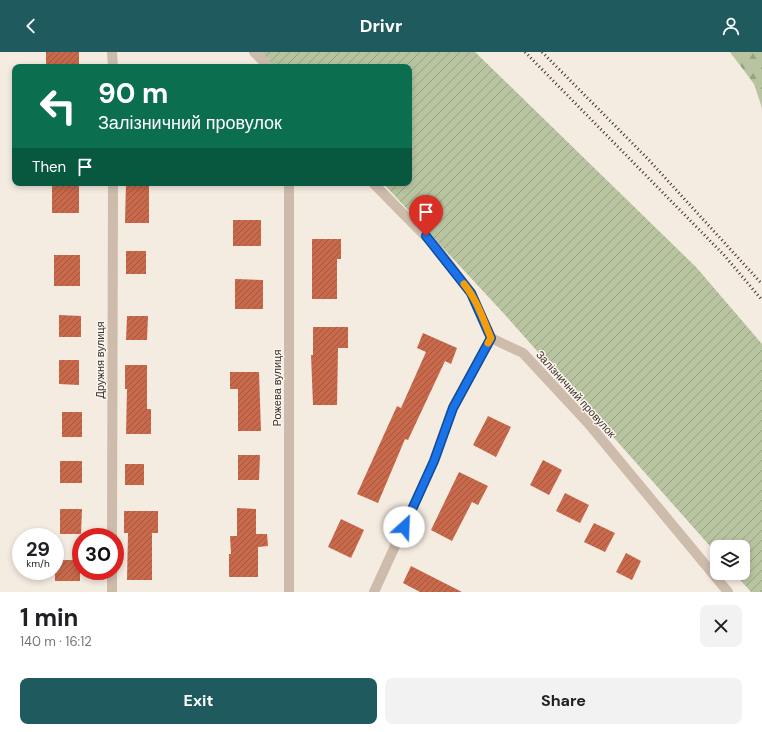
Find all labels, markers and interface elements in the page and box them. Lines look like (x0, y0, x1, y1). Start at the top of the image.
text: Drivr (360, 14, 402, 38)
icon: back (20, 15, 42, 37)
icon: person (720, 15, 742, 37)
text: 90 m (98, 75, 168, 112)
icon: left (32, 80, 84, 132)
text: Залізничний провулок (98, 111, 282, 135)
icon: arrive (74, 156, 96, 178)
text: Then (32, 157, 66, 177)
pin (409, 195, 443, 236)
icon: arrive (415, 201, 437, 223)
street label: Дружня вулиця (93, 321, 107, 399)
street label: Залізничний провулок (533, 348, 619, 441)
street label: Рожева вулиця (270, 350, 284, 426)
position arrow (383, 506, 425, 548)
speed limit sign: 30 (72, 528, 124, 580)
text: 29 (26, 536, 50, 562)
map controls (710, 540, 750, 580)
button: layers (710, 540, 750, 580)
text: km/h (26, 557, 50, 570)
text: 1 min (20, 602, 78, 633)
button: close (700, 605, 742, 647)
text: 140 m · 16:12 (20, 633, 92, 650)
button: Exit (20, 678, 377, 724)
button: Share (385, 678, 742, 724)

